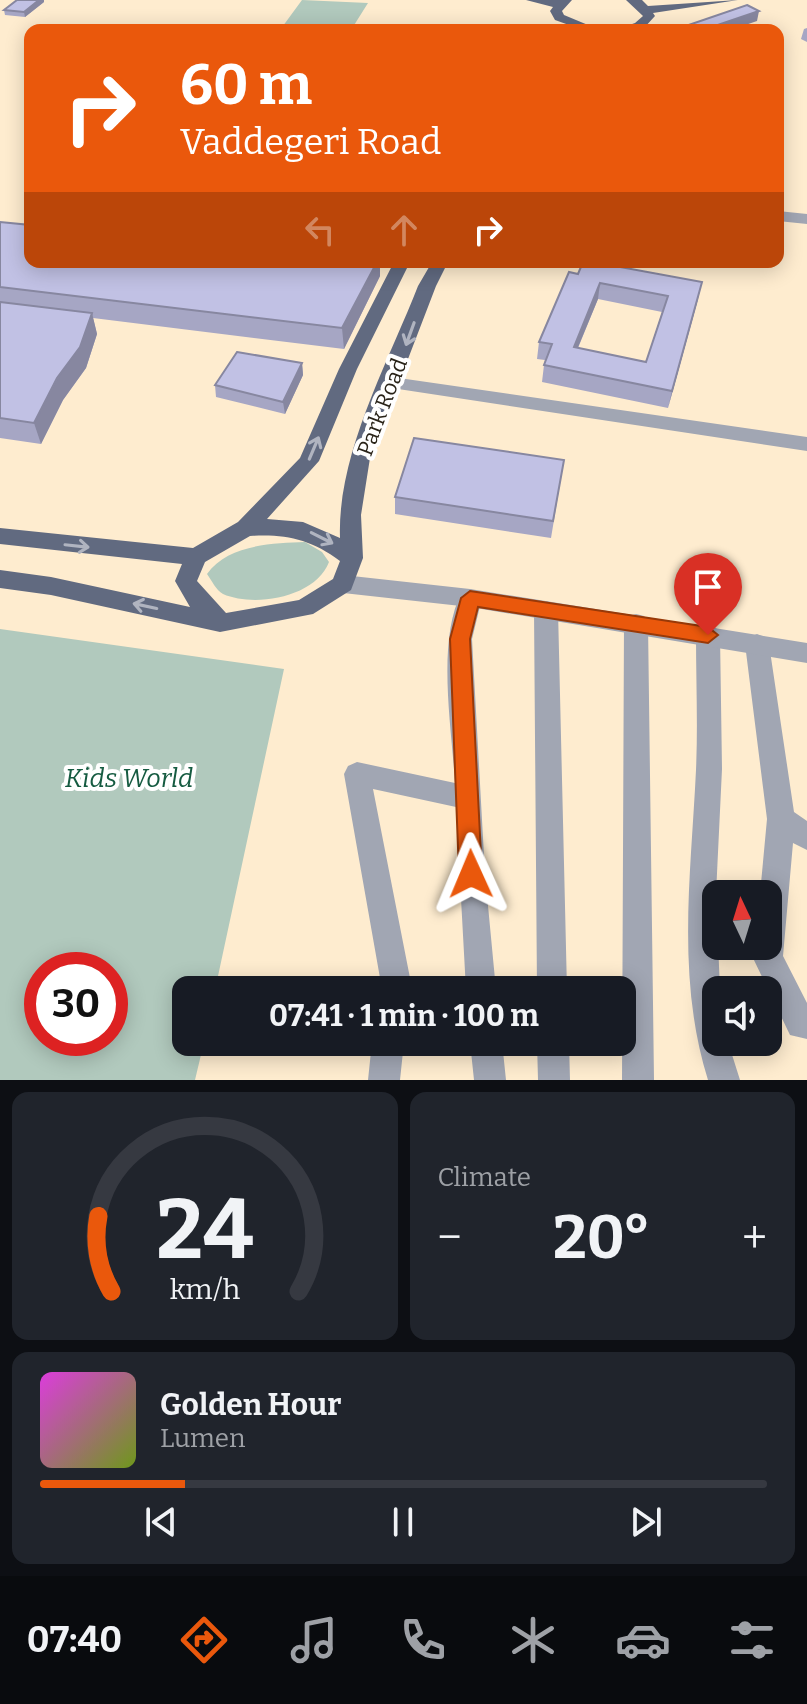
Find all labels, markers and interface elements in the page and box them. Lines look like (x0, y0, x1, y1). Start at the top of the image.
text: 60 m (180, 52, 312, 119)
icon: right (48, 56, 152, 160)
text: Vaddegeri Road (180, 120, 441, 164)
icon: left (298, 208, 342, 252)
icon: ahead (382, 208, 426, 252)
icon: right (466, 208, 510, 252)
one-way arrow (402, 321, 416, 345)
street label: Park Road (351, 354, 413, 460)
one-way arrow (308, 436, 323, 460)
one-way arrow (310, 531, 333, 546)
one-way arrow (63, 539, 90, 554)
pin (674, 553, 742, 635)
icon: arrive (686, 565, 730, 609)
one-way arrow (133, 598, 159, 613)
park label: Kids World (65, 763, 193, 794)
position arrow (429, 832, 513, 916)
north arrow (702, 880, 782, 960)
map controls (702, 880, 782, 1056)
speed limit sign: 30 (24, 952, 128, 1056)
button: sound (702, 976, 782, 1056)
text: 07:41 · 1 min · 100 m (269, 998, 539, 1034)
text: Climate (438, 1162, 531, 1193)
text: 24 (156, 1180, 254, 1280)
text: 20° (553, 1202, 651, 1274)
text: − (438, 1211, 462, 1264)
text: + (742, 1211, 767, 1264)
text: km/h (169, 1272, 240, 1307)
text: Golden Hour (160, 1387, 341, 1423)
text: Lumen (160, 1423, 246, 1454)
icon: previous (139, 1500, 183, 1544)
icon: pause (381, 1500, 425, 1544)
icon: next (624, 1500, 668, 1544)
icon: directions (176, 1612, 232, 1668)
icon: music (286, 1612, 342, 1668)
icon: phone (395, 1612, 451, 1668)
icon: climate (505, 1612, 561, 1668)
icon: car (615, 1612, 671, 1668)
icon: filters (724, 1612, 780, 1668)
text: 07:40 (27, 1618, 122, 1662)

